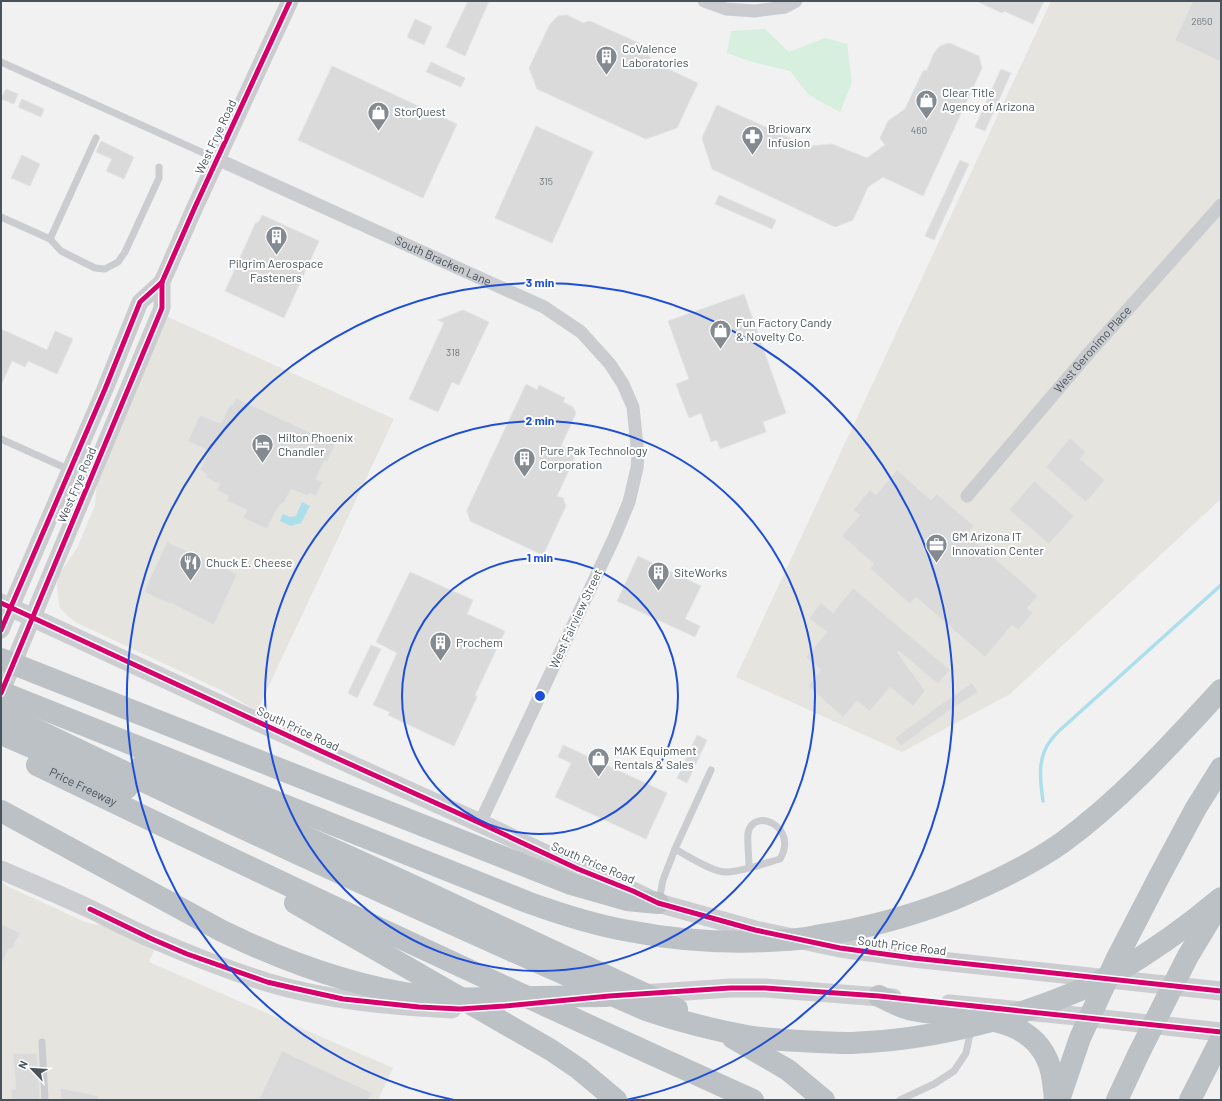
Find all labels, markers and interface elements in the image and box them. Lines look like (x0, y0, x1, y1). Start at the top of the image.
house number: 2650 (1191, 15, 1213, 27)
place label: CoValence Laboratories (622, 41, 689, 69)
building icon: CoValence Laboratories (594, 43, 620, 76)
place label: Clear Title Agency of Arizona (942, 85, 1035, 113)
shop icon: Clear Title Agency of Arizona (914, 87, 940, 120)
street label: West Frye Road (192, 97, 239, 176)
shop icon: StorQuest (365, 99, 391, 132)
place label: StorQuest (394, 104, 446, 118)
place label: Briovarx Infusion (768, 121, 811, 149)
pharmacy icon: Briovarx Infusion (740, 123, 766, 156)
house number: 460 (911, 124, 927, 136)
house number: 315 (539, 175, 553, 187)
building icon: Pilgrim Aerospace Fasteners (263, 224, 289, 257)
street label: South Bracken Lane (393, 232, 494, 288)
place label: Pilgrim Aerospace Fasteners (229, 256, 323, 284)
text: 3 min (526, 275, 554, 289)
street label: West Geronimo Place (1050, 303, 1134, 395)
place label: Fun Factory Candy & Novelty Co. (736, 315, 832, 343)
shop icon: Fun Factory Candy & Novelty Co. (708, 317, 734, 350)
house number: 318 (446, 346, 460, 358)
text: 2 min (526, 413, 554, 427)
place label: Hilton Phoenix Chandler (278, 430, 353, 458)
hotel icon: Hilton Phoenix Chandler (249, 432, 275, 465)
place label: Pure Pak Technology Corporation (540, 443, 648, 471)
street label: West Frye Road (54, 445, 98, 525)
building icon: Pure Pak Technology Corporation (511, 445, 537, 478)
place label: GM Arizona IT Innovation Center (952, 529, 1044, 557)
office icon: GM Arizona IT Innovation Center (924, 531, 950, 564)
restaurant icon: Chuck E. Cheese (178, 550, 204, 583)
text: 1 min (527, 550, 553, 564)
place label: Chuck E. Cheese (206, 555, 292, 569)
building icon: SiteWorks (646, 560, 672, 593)
place label: SiteWorks (674, 565, 727, 579)
street label: West Fairview Street (546, 567, 604, 670)
building icon: Prochem (428, 630, 454, 663)
place label: Prochem (456, 635, 503, 649)
centre of rings (533, 689, 547, 703)
street label: South Price Road (255, 703, 342, 753)
place label: MAK Equipment Rentals & Sales (614, 743, 697, 771)
shop icon: MAK Equipment Rentals & Sales (586, 745, 612, 778)
street label: Price Freeway (47, 764, 120, 809)
street label: South Price Road (550, 838, 637, 886)
street label: South Price Road (857, 933, 947, 957)
north arrow (12, 1049, 52, 1089)
text: N (15, 1058, 30, 1071)

